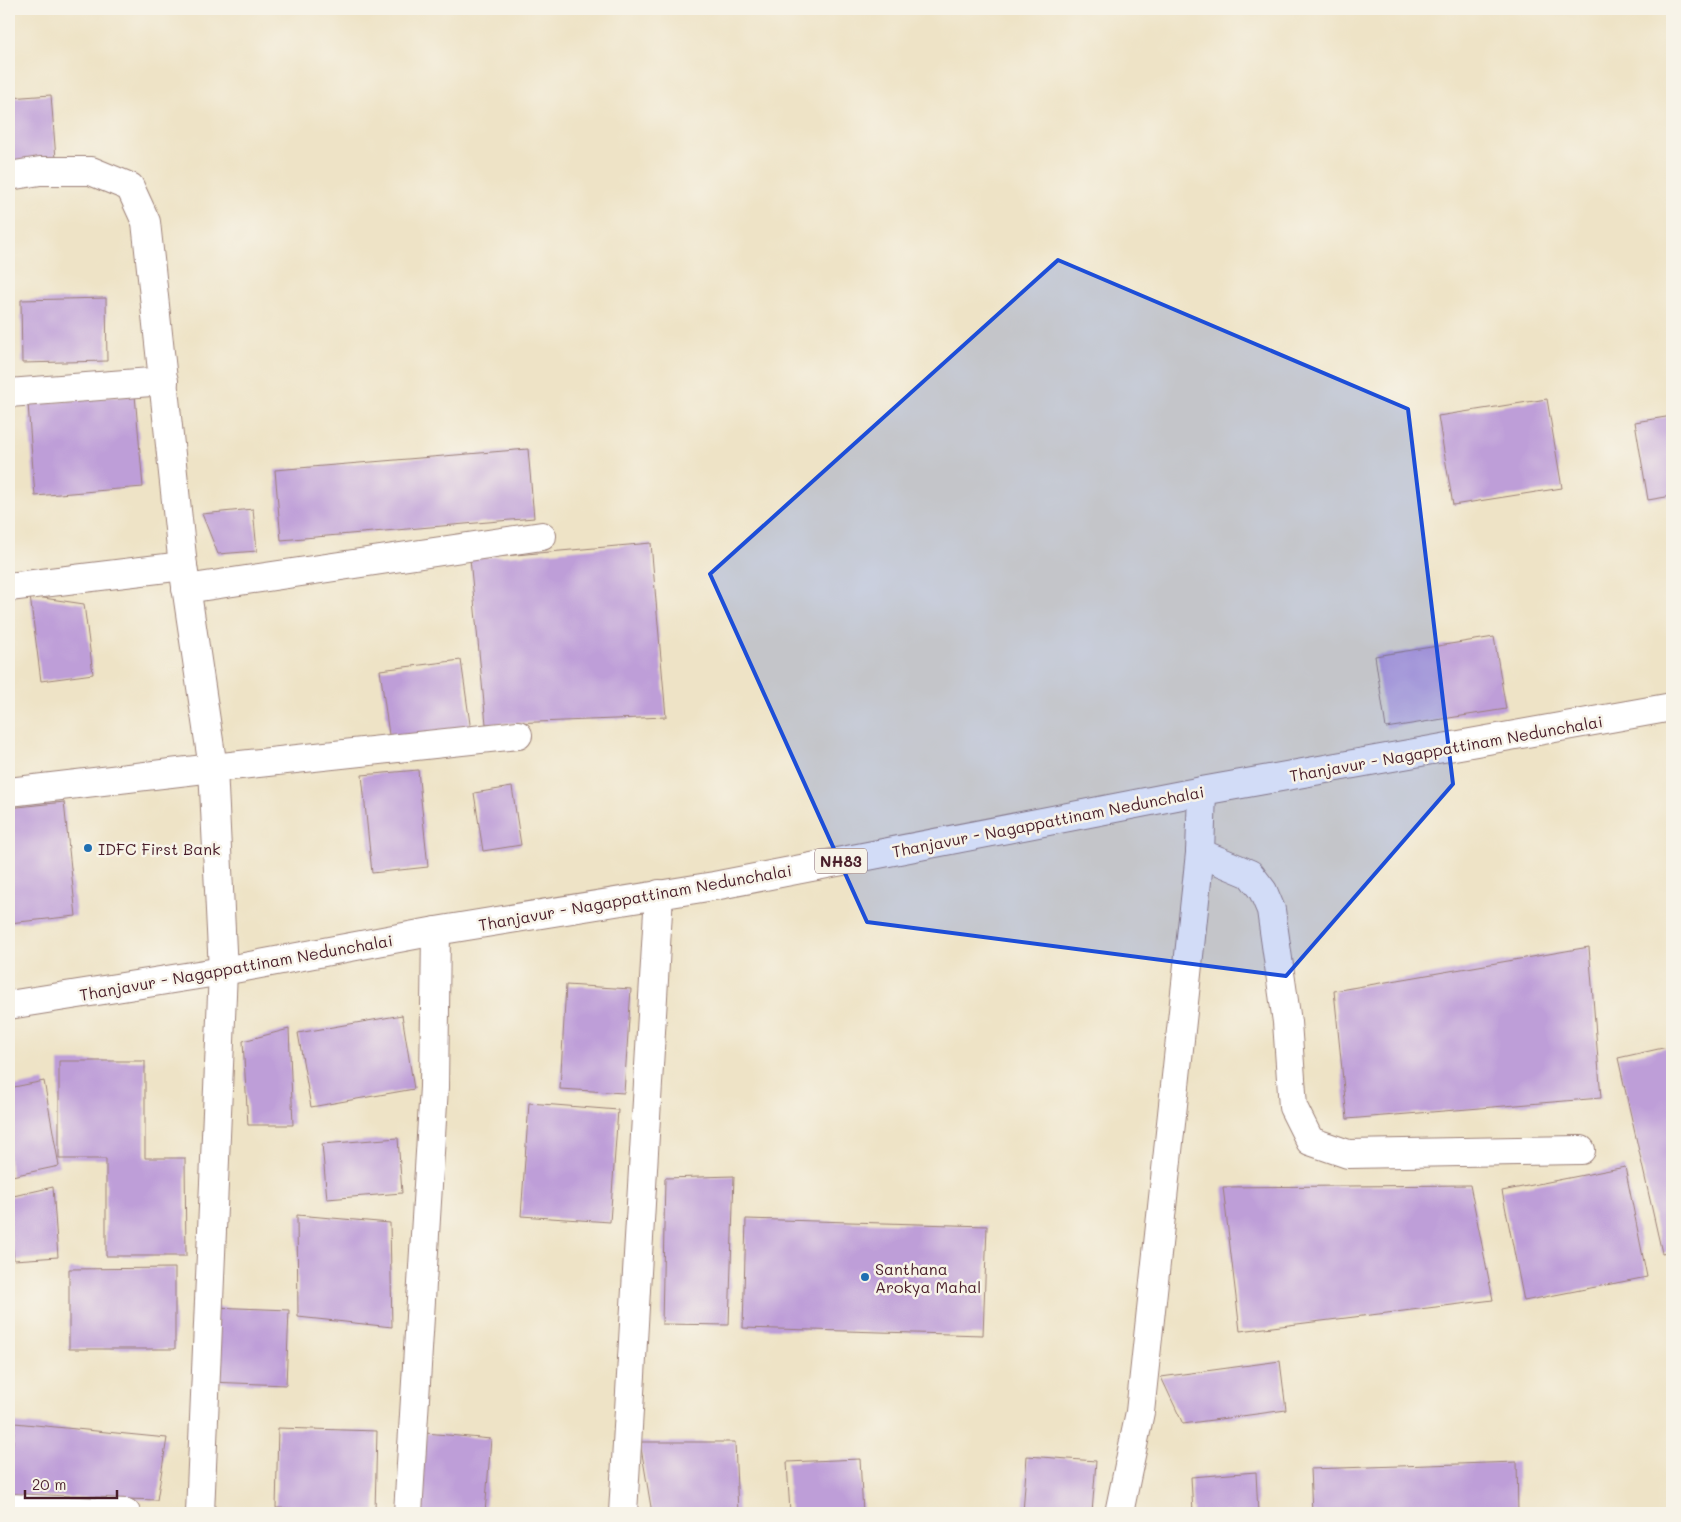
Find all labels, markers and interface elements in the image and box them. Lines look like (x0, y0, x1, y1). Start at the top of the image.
street label: Thanjavur - Nagappattinam Nedunchalai (1288, 710, 1604, 786)
street label: Thanjavur - Nagappattinam Nedunchalai (890, 780, 1206, 862)
place label: IDFC First Bank (98, 838, 221, 859)
marker: IDFC First Bank (82, 842, 94, 854)
road number: NH83 (815, 848, 867, 874)
street label: Thanjavur - Nagappattinam Nedunchalai (477, 859, 793, 935)
street label: Thanjavur - Nagappattinam Nedunchalai (78, 929, 394, 1005)
place label: Santhana Arokya Mahal (875, 1258, 981, 1297)
marker: Santhana Arokya Mahal (859, 1271, 871, 1283)
scale bar (25, 1467, 118, 1499)
text: 20 m (32, 1474, 66, 1494)

